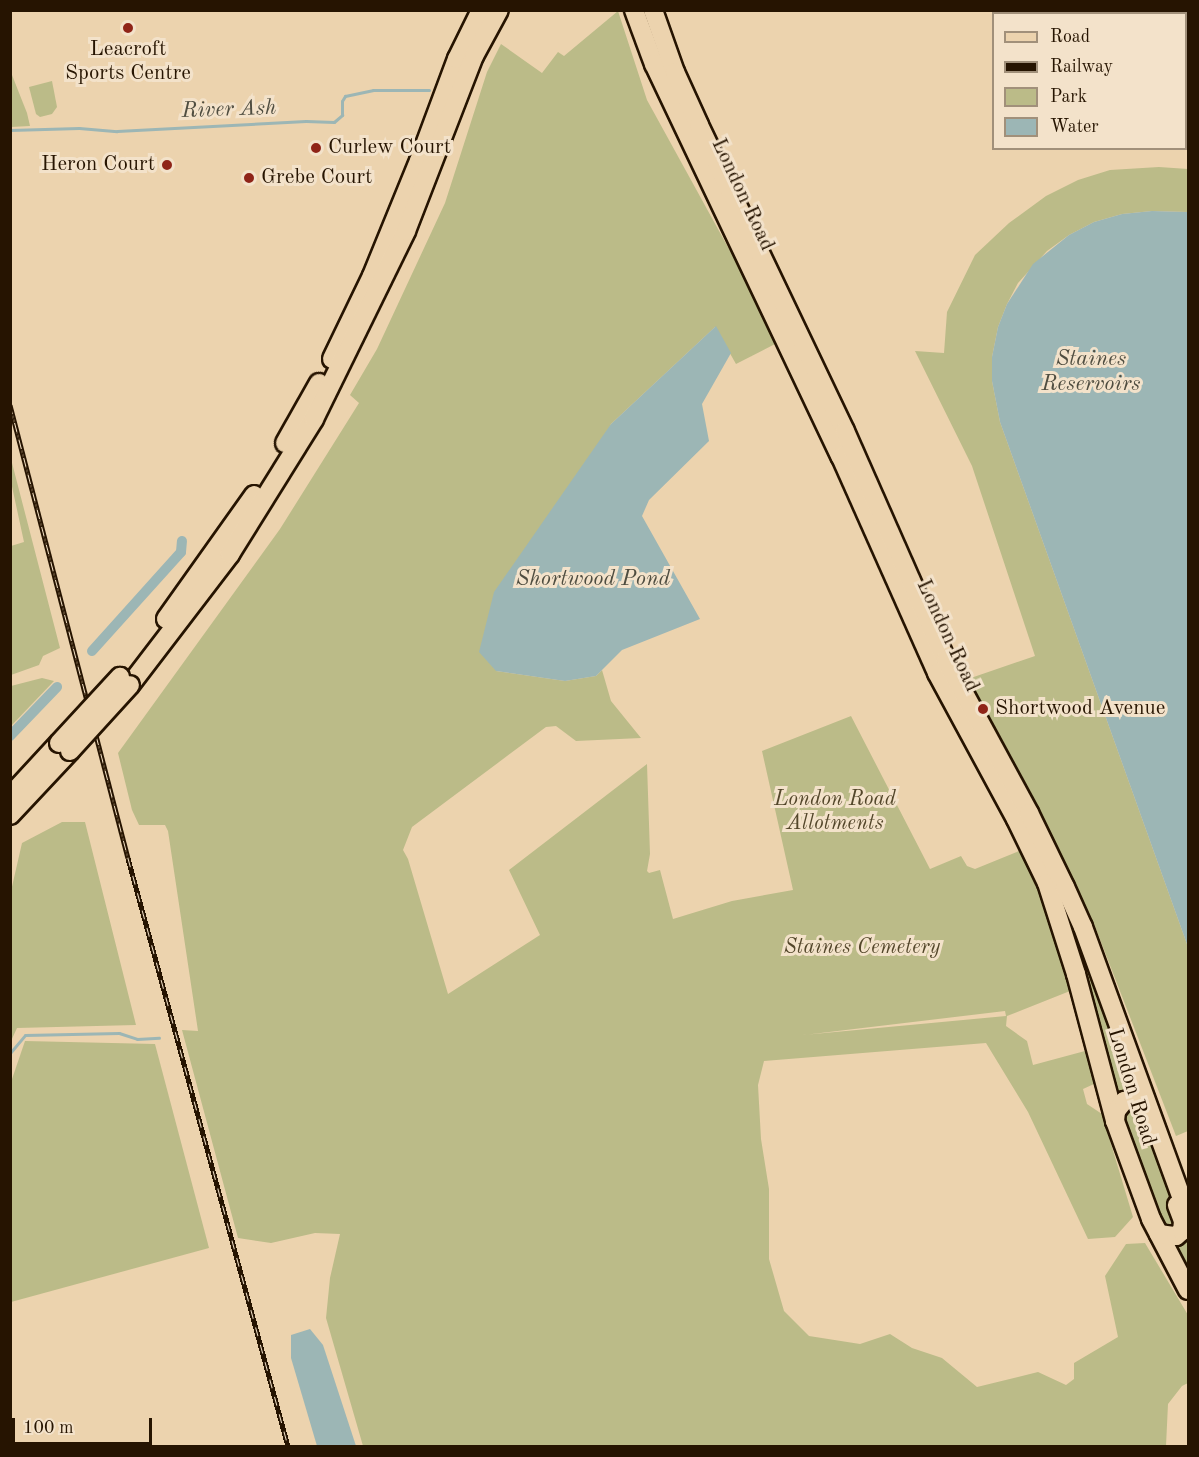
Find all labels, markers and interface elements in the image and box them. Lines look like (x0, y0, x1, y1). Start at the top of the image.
legend (992, 12, 1187, 150)
marker: Leacroft Sports Centre (121, 21, 135, 35)
text: Road (1050, 28, 1090, 46)
place label: Leacroft Sports Centre (65, 37, 191, 87)
text: Railway (1050, 58, 1113, 76)
text: Park (1050, 88, 1087, 106)
water label: River Ash (181, 95, 277, 125)
text: Water (1050, 118, 1099, 136)
place label: Curlew Court (328, 135, 451, 161)
street label: London Road (705, 135, 779, 255)
marker: Curlew Court (309, 141, 323, 155)
place label: Heron Court (41, 152, 155, 178)
marker: Heron Court (160, 158, 174, 172)
place label: Grebe Court (261, 165, 372, 191)
marker: Grebe Court (242, 171, 256, 185)
water label: Staines Reservoirs (1041, 346, 1141, 398)
water label: Shortwood Pond (516, 567, 670, 593)
street label: London Road (910, 576, 984, 696)
place label: Shortwood Avenue (995, 696, 1165, 722)
marker: Shortwood Avenue (976, 702, 990, 716)
park label: London Road Allotments (774, 787, 896, 837)
park label: Staines Cemetery (784, 935, 940, 961)
street label: London Road (1101, 1025, 1161, 1149)
scale bar (15, 1406, 154, 1444)
text: 100 m (23, 1419, 74, 1437)

